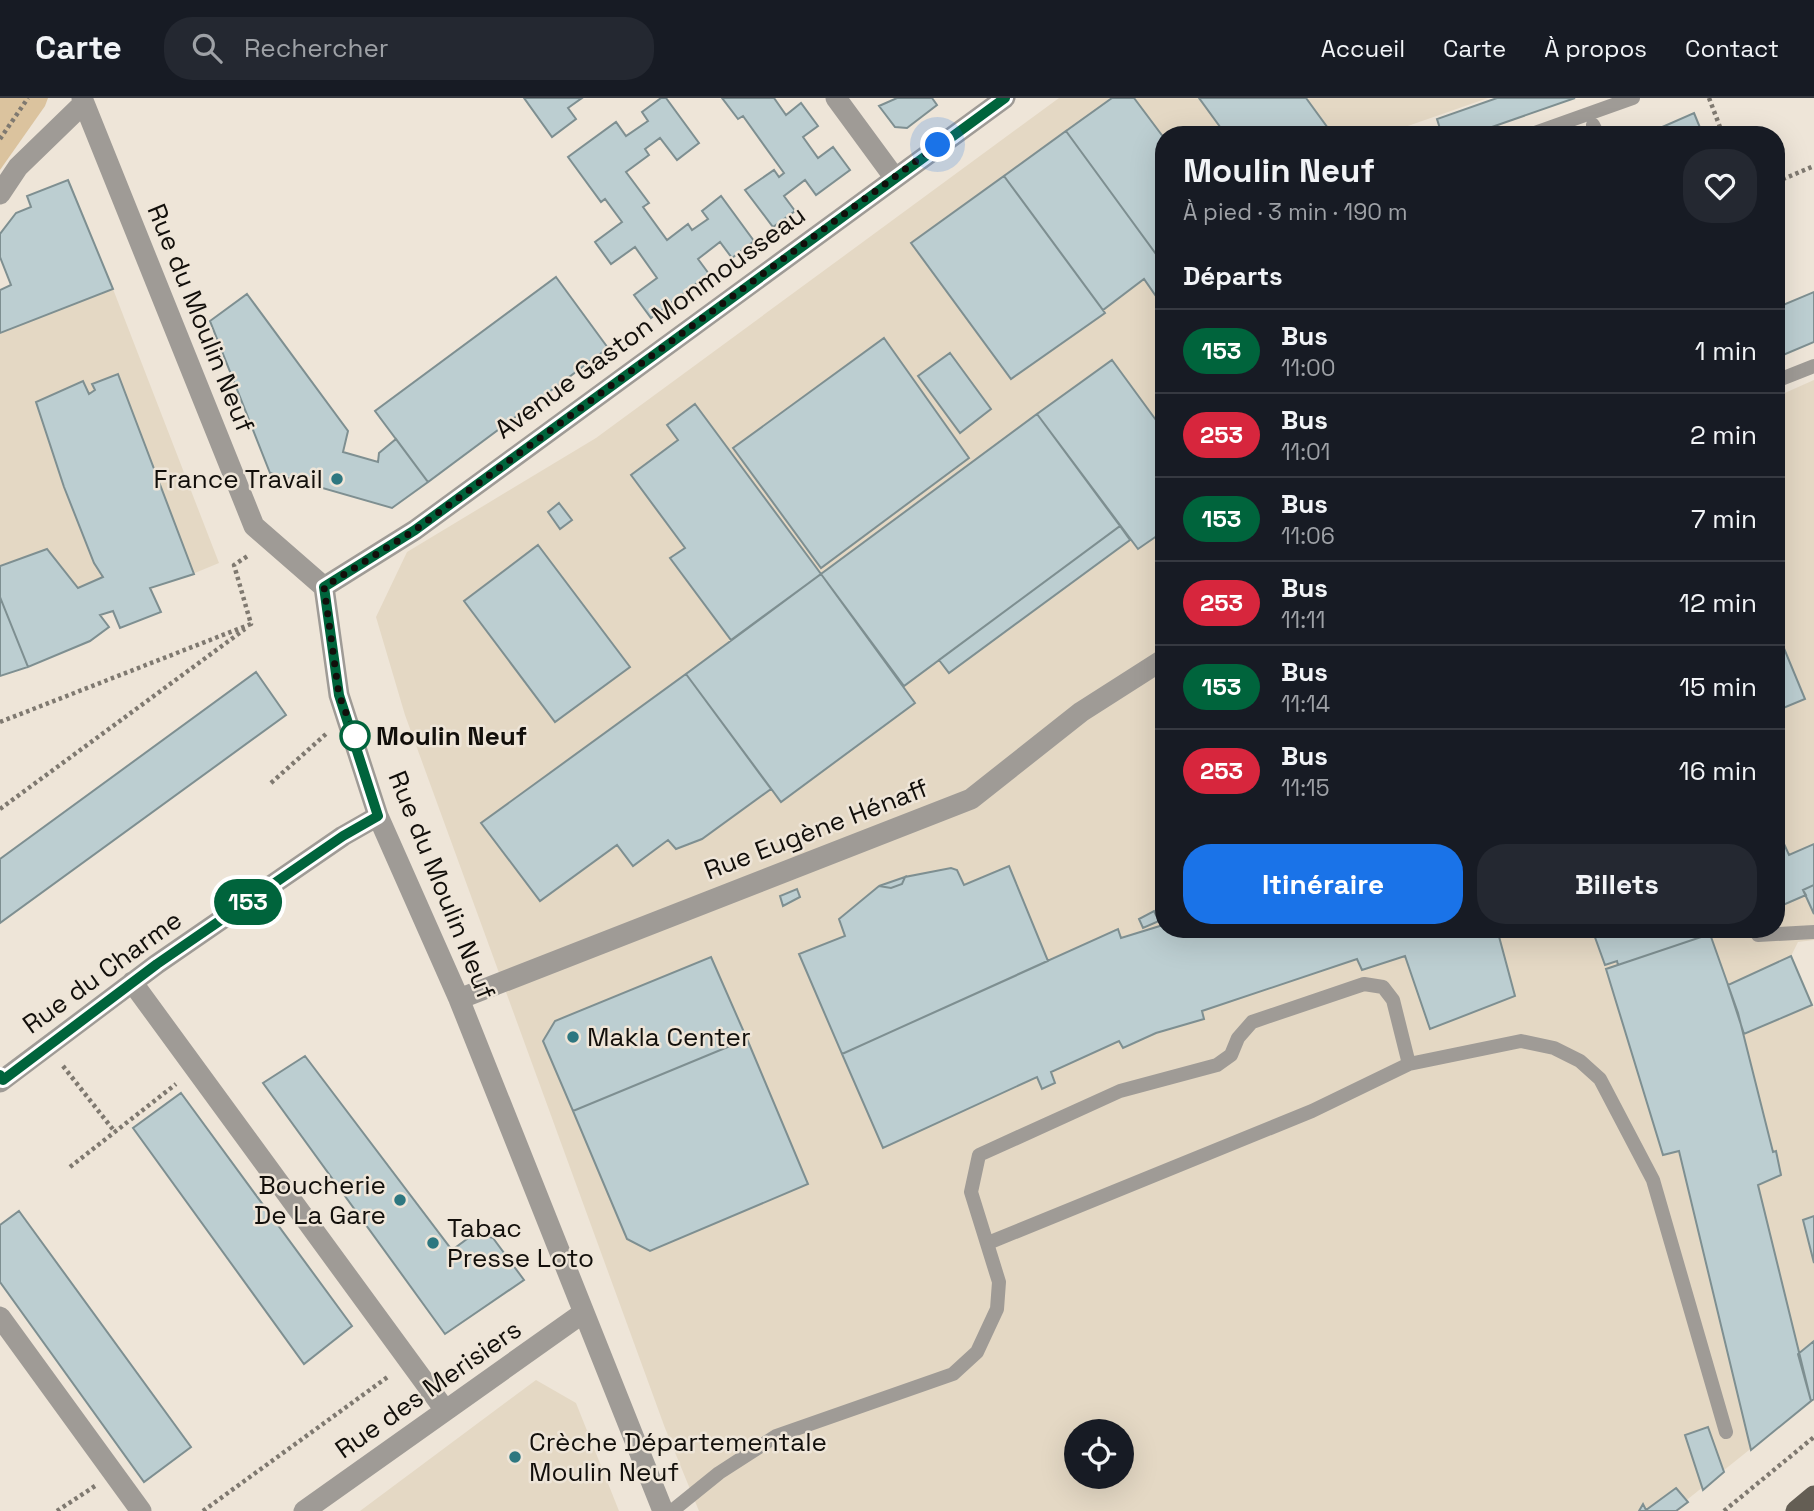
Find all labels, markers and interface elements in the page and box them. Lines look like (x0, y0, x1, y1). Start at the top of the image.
search box (164, 17, 654, 80)
text: Carte (35, 27, 122, 69)
icon: search (188, 29, 226, 67)
text: Rechercher (244, 31, 389, 65)
text: Accueil (1321, 33, 1405, 64)
text: Carte (1443, 33, 1506, 64)
text: À propos (1544, 33, 1647, 64)
text: Contact (1685, 33, 1779, 64)
your location (920, 127, 955, 162)
button: heart (1683, 149, 1757, 223)
text: Moulin Neuf (1183, 150, 1375, 192)
text: À pied · 3 min · 190 m (1183, 197, 1408, 227)
street label: Avenue Gaston Monmousseau (488, 198, 812, 446)
street label: Rue du Moulin Neuf (140, 199, 262, 437)
text: Départs (1183, 259, 1283, 293)
text: Bus (1281, 319, 1328, 353)
text: 1 min (1695, 334, 1757, 368)
text: 153 (1202, 335, 1241, 366)
text: 11:00 (1281, 353, 1336, 383)
text: Bus (1281, 403, 1328, 437)
text: 2 min (1690, 418, 1757, 452)
text: 253 (1200, 419, 1243, 450)
text: 11:01 (1281, 437, 1330, 467)
place label: France Travail (154, 462, 323, 496)
marker: France Travail (329, 471, 345, 487)
text: Bus (1281, 487, 1328, 521)
text: 7 min (1691, 502, 1757, 536)
text: 153 (1202, 503, 1241, 534)
text: 11:06 (1281, 521, 1335, 551)
text: Bus (1281, 571, 1328, 605)
text: 12 min (1679, 586, 1757, 620)
text: 253 (1200, 587, 1243, 618)
text: 11:11 (1281, 605, 1325, 635)
text: Bus (1281, 655, 1328, 689)
text: 15 min (1679, 670, 1757, 704)
text: 153 (1202, 671, 1241, 702)
text: 11:14 (1281, 689, 1330, 719)
place label: Moulin Neuf (376, 719, 527, 753)
marker: Moulin Neuf (340, 721, 370, 751)
text: Bus (1281, 739, 1328, 773)
text: 16 min (1679, 754, 1757, 788)
text: 253 (1200, 755, 1243, 786)
street label: Rue du Moulin Neuf (381, 766, 503, 1004)
street label: Rue Eugène Hénaff (699, 771, 933, 887)
text: 11:15 (1281, 773, 1329, 803)
button: Itinéraire (1183, 844, 1463, 924)
button: Billets (1477, 844, 1757, 924)
line badge: 153 (208, 879, 288, 925)
text: 153 (228, 886, 268, 917)
street label: Rue du Charme (16, 903, 188, 1041)
place label: Makla Center (587, 1020, 751, 1054)
marker: Makla Center (565, 1029, 581, 1045)
place label: Boucherie De La Gare (254, 1168, 386, 1232)
marker: Boucherie De La Gare (392, 1192, 408, 1208)
place label: Tabac Presse Loto (447, 1211, 594, 1275)
marker: Tabac Presse Loto (425, 1235, 441, 1251)
street label: Rue des Merisiers (328, 1312, 528, 1466)
map controls (1064, 1419, 1134, 1489)
button: locate (1064, 1419, 1134, 1489)
place label: Crèche Départementale Moulin Neuf (529, 1425, 827, 1489)
marker: Crèche Départementale Moulin Neuf (507, 1449, 523, 1465)

